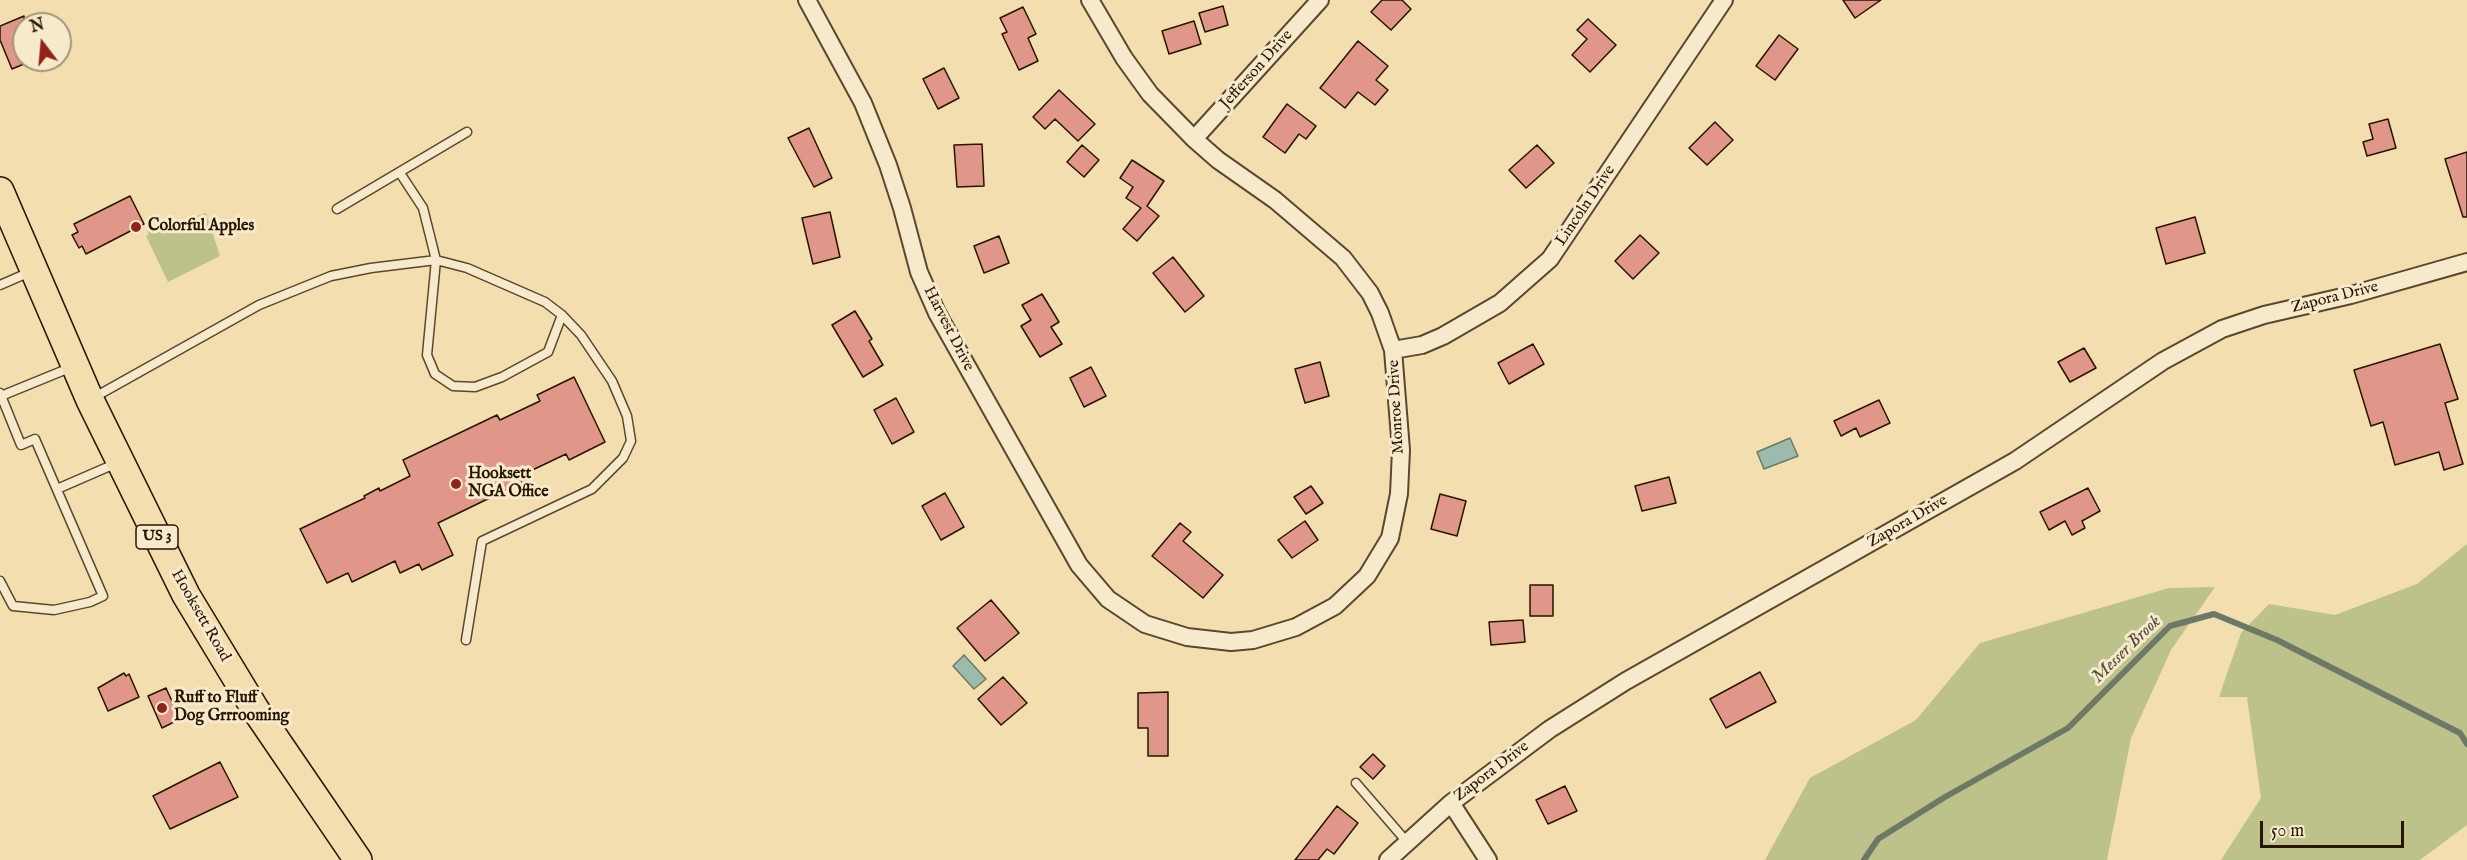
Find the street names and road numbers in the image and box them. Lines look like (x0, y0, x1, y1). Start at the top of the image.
street label: Jefferson Drive (1217, 27, 1297, 113)
street label: Lincoln Drive (1552, 162, 1620, 250)
street label: Zapora Drive (2290, 278, 2380, 318)
street label: Harvest Drive (918, 283, 978, 375)
street label: Monroe Drive (1385, 359, 1409, 455)
street label: Zapora Drive (1865, 491, 1951, 553)
road number: US 3 (136, 525, 178, 549)
street label: Hooksett Road (166, 567, 234, 665)
street label: Zapora Drive (1451, 738, 1533, 806)

